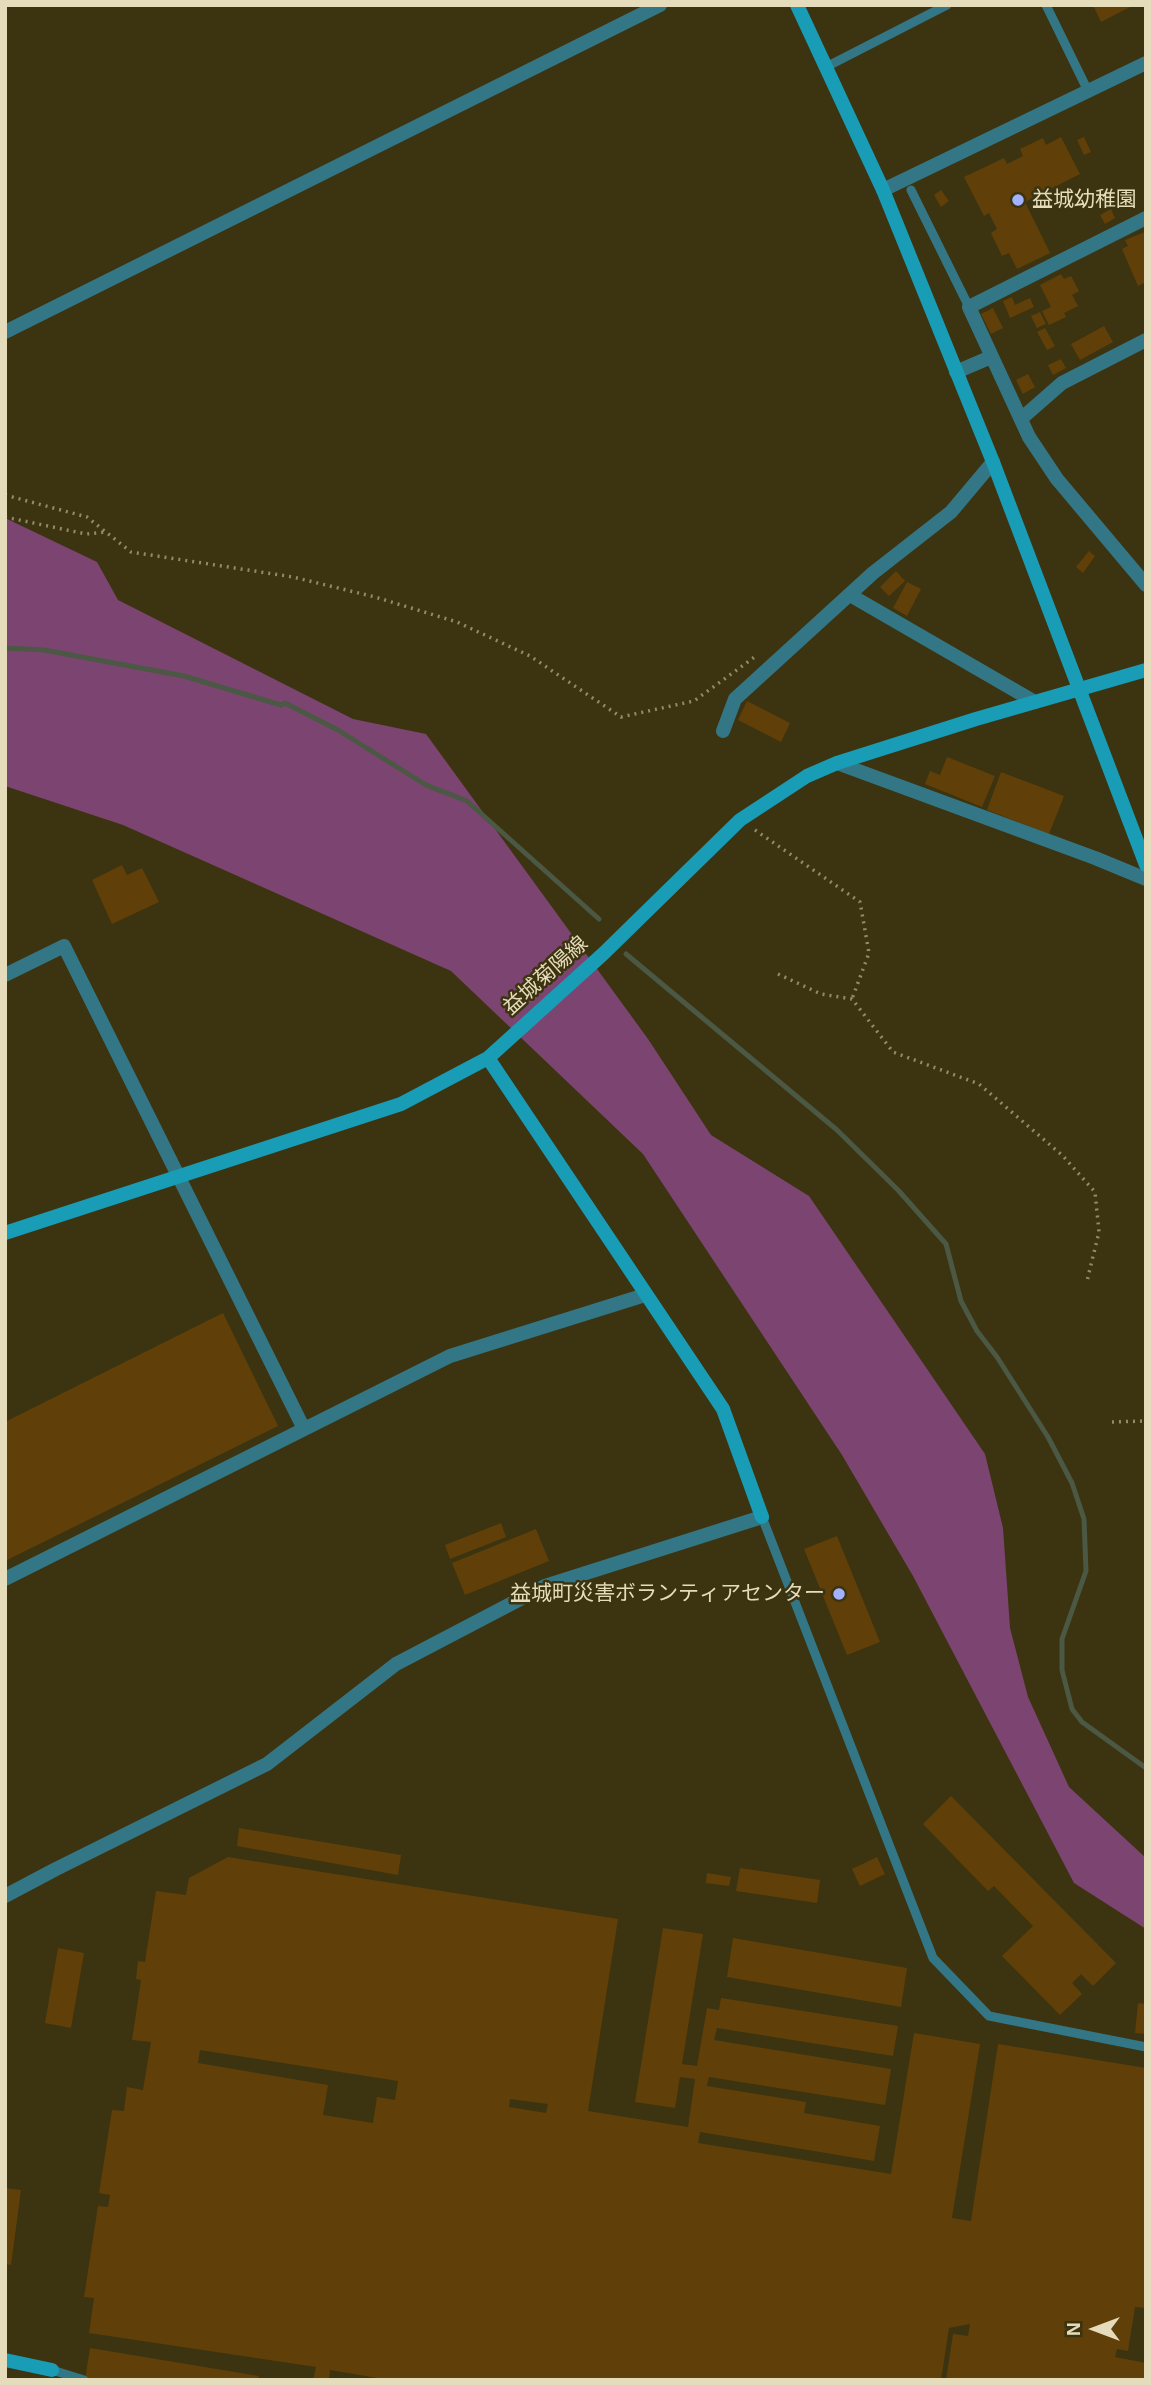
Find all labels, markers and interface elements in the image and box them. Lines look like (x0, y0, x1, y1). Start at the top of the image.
place label: 益城幼稚園 (1032, 187, 1137, 213)
marker: 益城幼稚園 (1010, 192, 1026, 208)
street label: 益城菊陽線 (499, 932, 593, 1020)
place label: 益城町災害ボランティアセンター (510, 1581, 825, 1607)
marker: 益城町災害ボランティアセンター (831, 1586, 847, 1602)
north arrow (1060, 2294, 1130, 2364)
text: N (1063, 2322, 1084, 2336)

